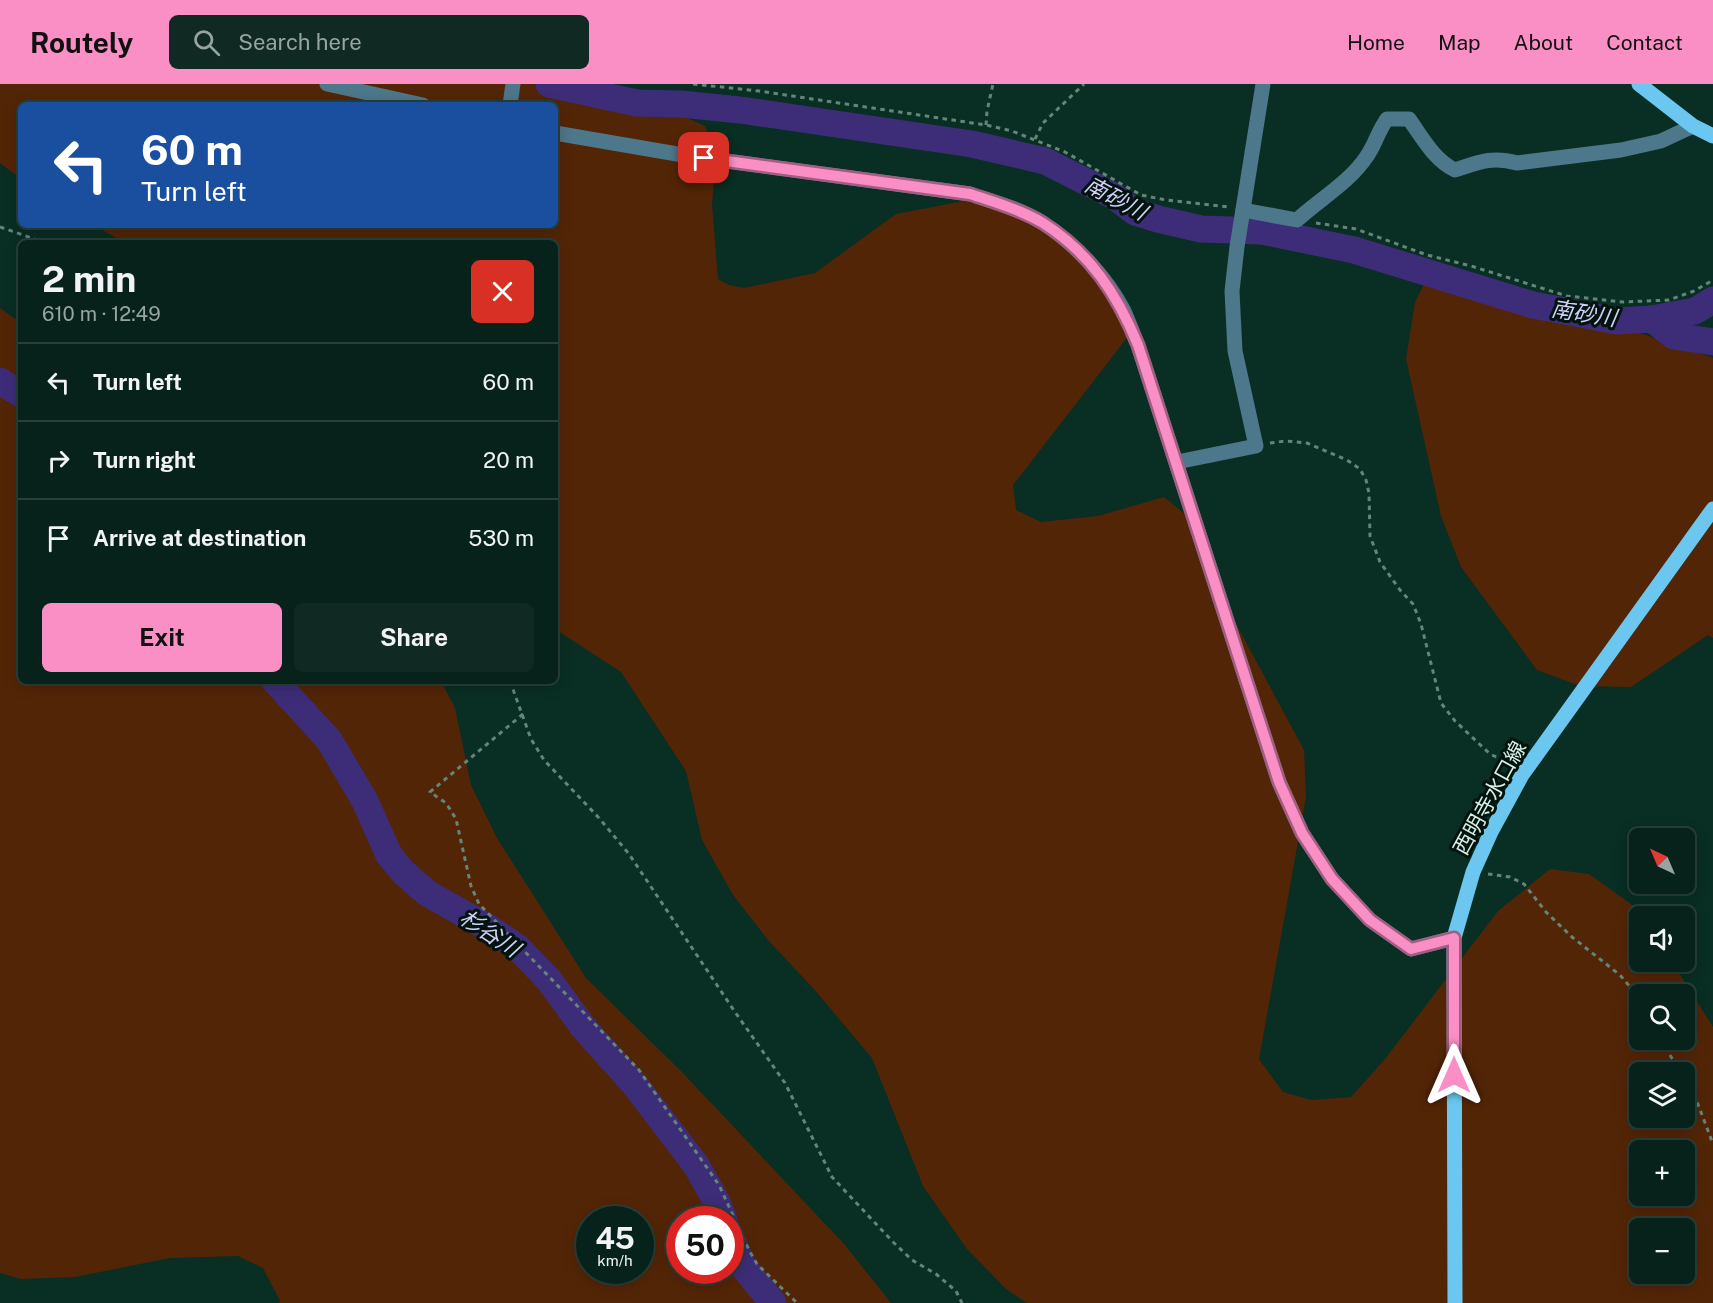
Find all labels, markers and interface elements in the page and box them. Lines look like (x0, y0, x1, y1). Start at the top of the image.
search box (169, 15, 589, 69)
text: Routely (30, 26, 133, 59)
icon: search (190, 26, 223, 59)
text: Search here (238, 29, 362, 55)
text: Home (1347, 30, 1405, 55)
text: Map (1438, 30, 1481, 55)
text: About (1514, 30, 1573, 55)
text: Contact (1606, 30, 1683, 55)
text: 60 m (141, 125, 243, 174)
icon: left (42, 126, 120, 204)
pin (678, 132, 729, 183)
icon: arrive (687, 141, 720, 174)
water label: 南砂川 (1081, 171, 1153, 226)
text: Turn left (141, 175, 247, 207)
text: 2 min (42, 258, 136, 300)
button: close (471, 260, 534, 323)
water label: 南砂川 (1549, 295, 1621, 331)
text: 610 m · 12:49 (42, 302, 161, 326)
icon: left (42, 366, 75, 399)
text: Turn left (93, 369, 182, 395)
text: 60 m (483, 369, 534, 395)
icon: right (42, 444, 75, 477)
text: Turn right (93, 447, 196, 473)
text: 20 m (483, 447, 534, 473)
icon: arrive (42, 522, 75, 555)
text: Arrive at destination (93, 525, 306, 551)
text: 530 m (468, 525, 534, 551)
button: Exit (42, 603, 282, 672)
button: Share (294, 603, 534, 672)
street label: 西明寺水口線 (1448, 737, 1531, 859)
north arrow (1629, 828, 1695, 894)
map controls (1629, 828, 1695, 1284)
water label: 杉谷川 (455, 904, 526, 963)
button: sound (1629, 906, 1695, 972)
button: search (1629, 984, 1695, 1050)
position arrow (1422, 1043, 1486, 1107)
button: layers (1629, 1062, 1695, 1128)
button: + (1629, 1140, 1695, 1206)
speed limit sign: 50 (666, 1206, 744, 1284)
button: − (1629, 1218, 1695, 1284)
text: 45 (595, 1220, 635, 1256)
text: km/h (597, 1252, 633, 1269)

